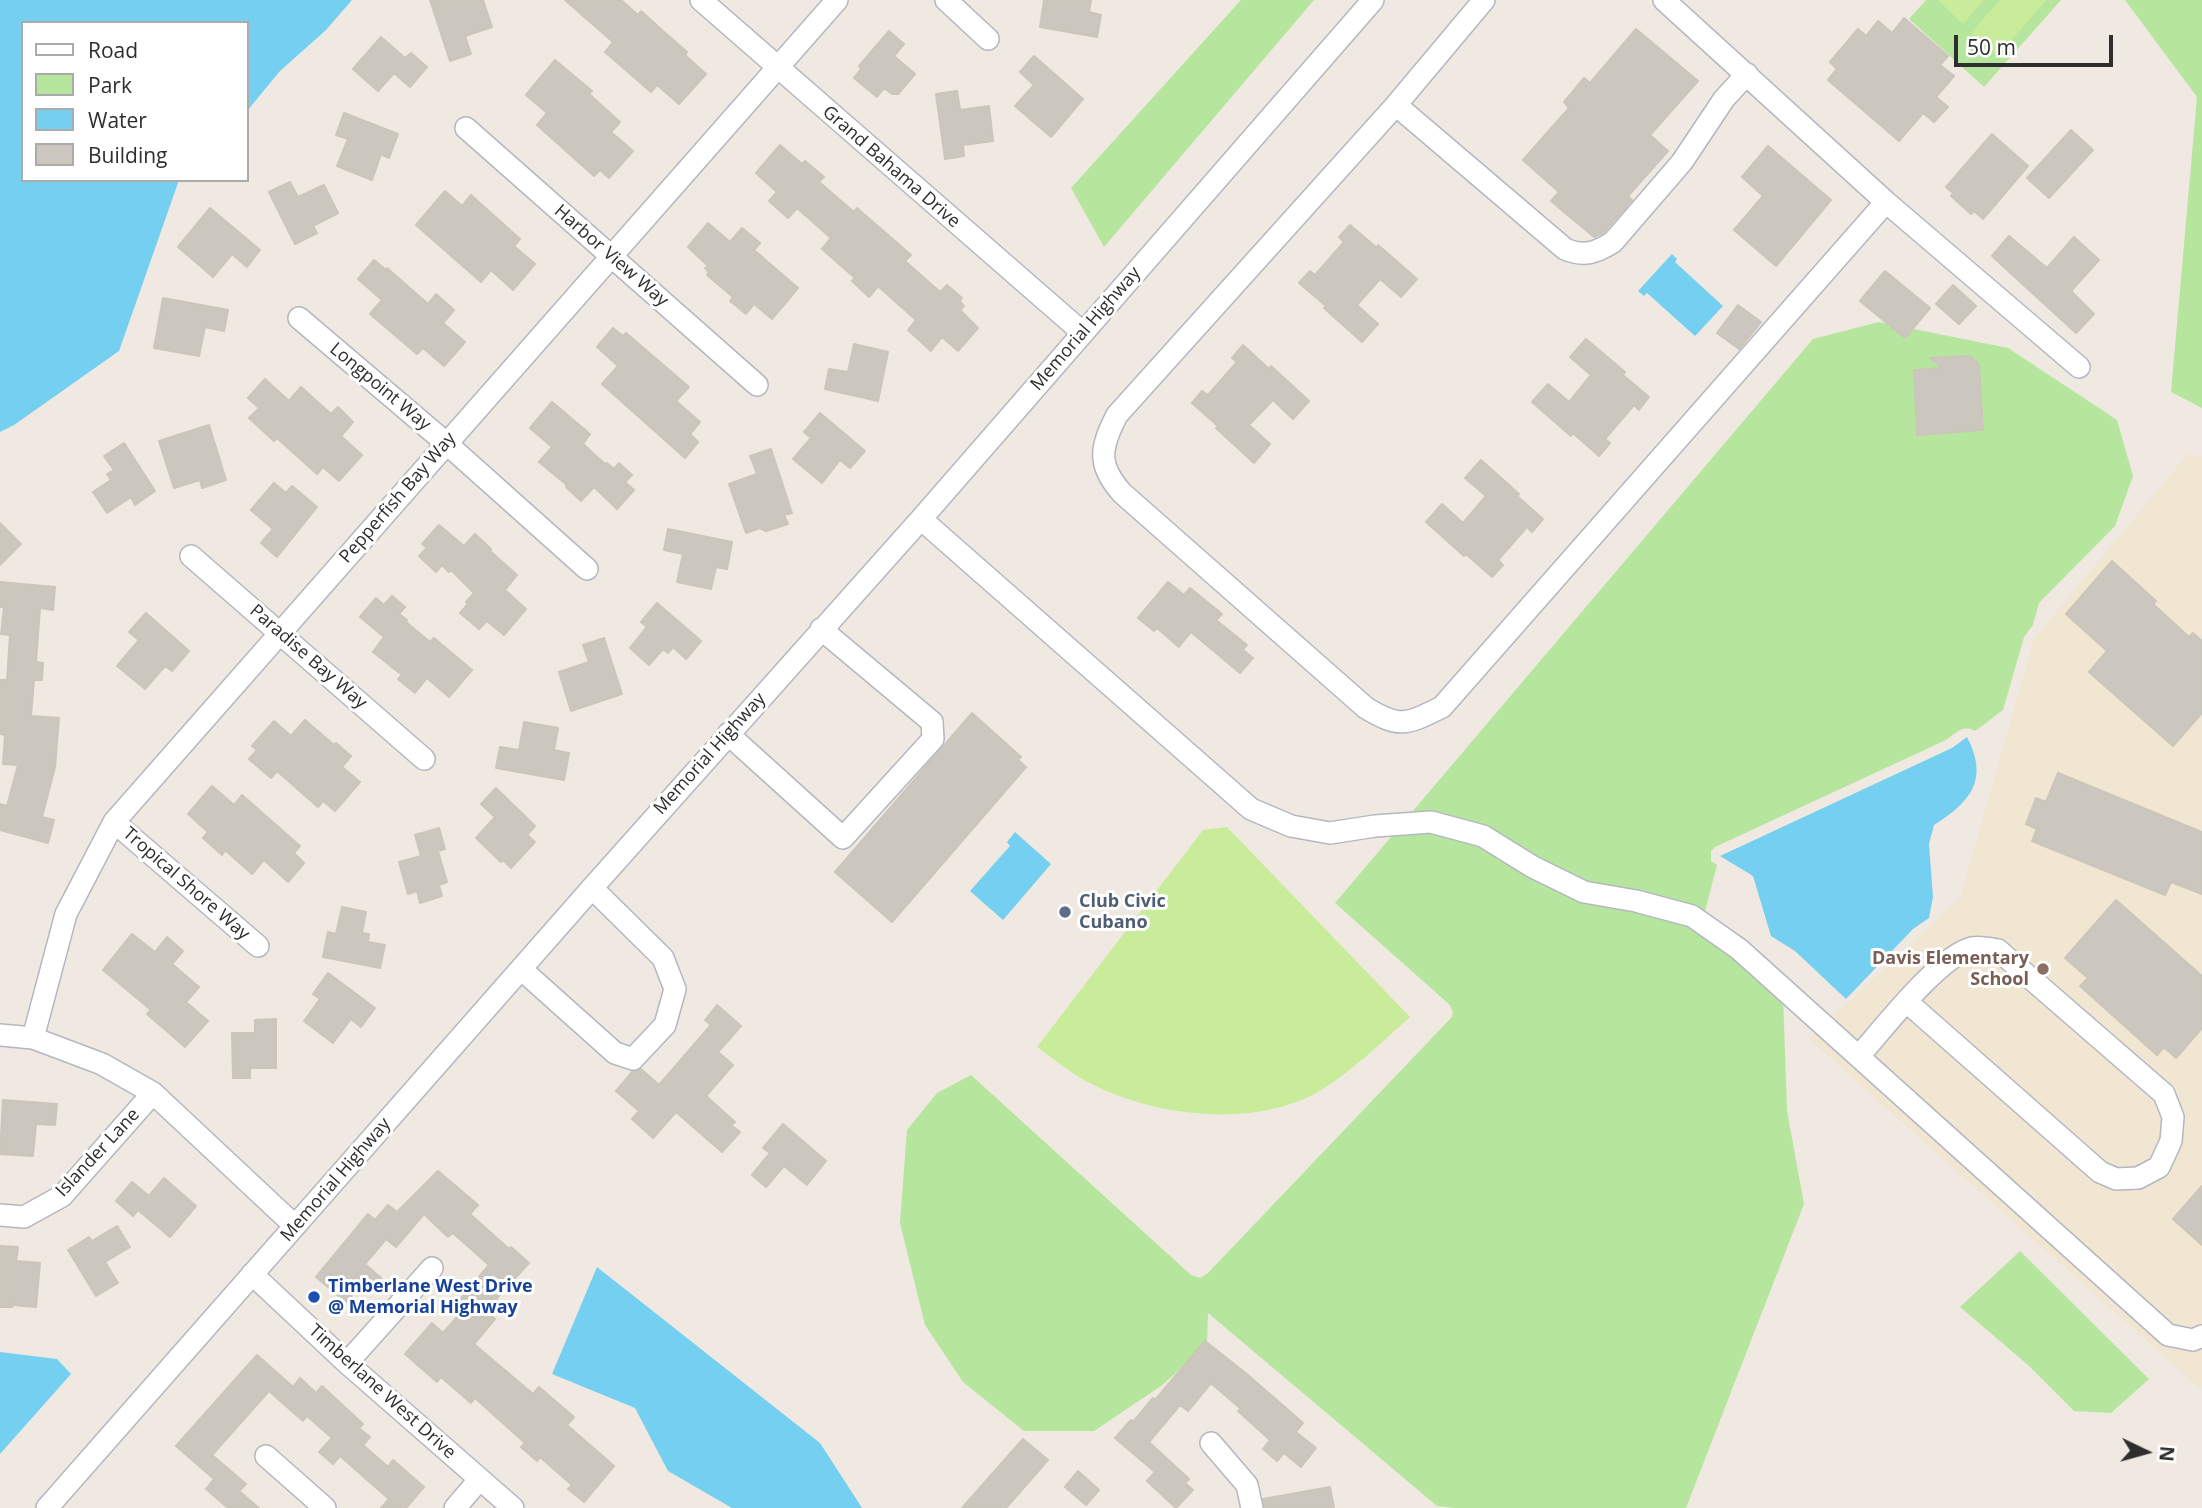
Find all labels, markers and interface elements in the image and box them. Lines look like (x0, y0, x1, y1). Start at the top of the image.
legend (21, 21, 248, 182)
scale bar (1957, 21, 2116, 65)
text: 50 m (1967, 33, 2016, 61)
text: Road (88, 36, 138, 64)
text: Park (88, 71, 132, 99)
street label: Grand Bahama Drive (818, 101, 964, 233)
text: Water (88, 106, 147, 134)
text: Building (88, 141, 167, 169)
street label: Harbor View Way (550, 201, 672, 311)
street label: Memorial Highway (1027, 263, 1145, 395)
street label: Longpoint Way (325, 338, 435, 436)
street label: Pepperfish Bay Way (335, 428, 461, 568)
street label: Paradise Bay Way (245, 600, 371, 714)
street label: Memorial Highway (650, 689, 770, 819)
street label: Tropical Shore Way (118, 823, 254, 945)
place label: Club Civic Cubano (1079, 891, 1166, 934)
marker: Club Civic Cubano (1057, 904, 1073, 920)
place label: Davis Elementary School (1872, 948, 2029, 990)
marker: Davis Elementary School (2035, 961, 2051, 977)
street label: Islander Lane (52, 1104, 144, 1202)
street label: Memorial Highway (277, 1114, 395, 1246)
place label: Timberlane West Drive @ Memorial Highway (328, 1276, 533, 1318)
marker: Timberlane West Drive @ Memorial Highway (306, 1289, 322, 1305)
street label: Timberlane West Drive (304, 1320, 460, 1464)
north arrow (2111, 1417, 2181, 1487)
text: N (2153, 1445, 2181, 1463)

